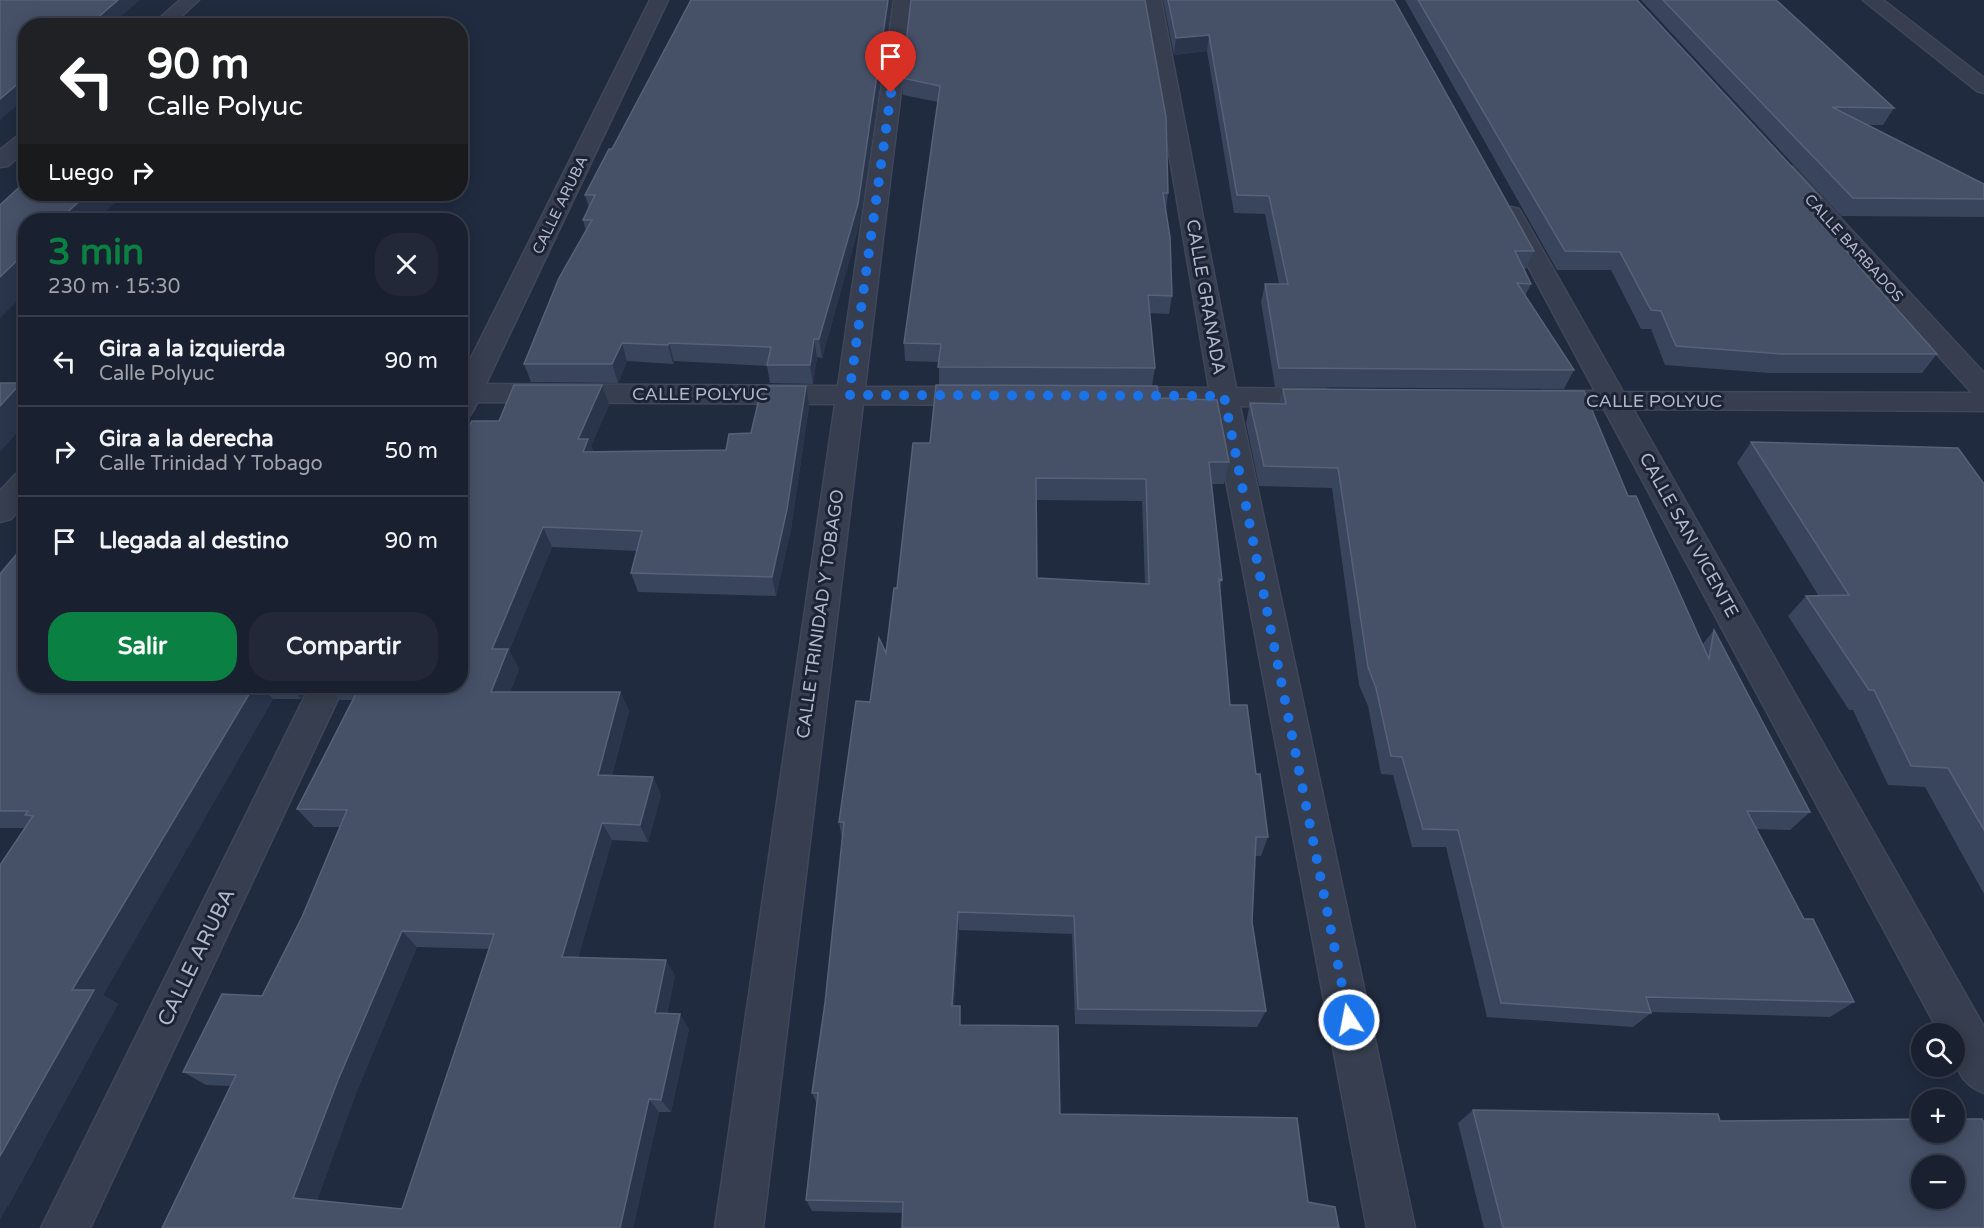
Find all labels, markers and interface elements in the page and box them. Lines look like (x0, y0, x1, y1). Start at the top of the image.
pin (865, 31, 916, 93)
text: 90 m (147, 39, 249, 90)
icon: arrive (874, 40, 907, 73)
icon: left (48, 42, 126, 120)
text: Calle Polyuc (147, 90, 303, 123)
street label: CALLE ARUBA (528, 153, 592, 257)
icon: right (126, 156, 159, 189)
text: Luego (48, 160, 114, 186)
street label: CALLE BARBADOS (1801, 190, 1907, 306)
street label: CALLE GRANADA (1182, 218, 1230, 376)
text: 3 min (48, 231, 144, 274)
button: close (375, 233, 438, 296)
text: 230 m · 15:30 (48, 275, 180, 299)
text: Gira a la izquierda (99, 336, 285, 362)
icon: left (48, 345, 81, 378)
text: 90 m (384, 348, 438, 374)
text: Calle Polyuc (99, 362, 215, 386)
street label: CALLE POLYUC (632, 383, 768, 405)
street label: CALLE POLYUC (1586, 390, 1722, 412)
text: Gira a la derecha (99, 426, 274, 452)
icon: right (48, 435, 81, 468)
text: 50 m (384, 438, 438, 464)
street label: CALLE SAN VICENTE (1635, 449, 1743, 621)
text: Calle Trinidad Y Tobago (99, 452, 323, 476)
street label: CALLE TRINIDAD Y TOBAGO (792, 488, 848, 740)
icon: arrive (48, 525, 81, 558)
text: Llegada al destino (99, 528, 289, 554)
text: 90 m (384, 528, 438, 554)
button: Salir (48, 612, 237, 681)
button: Compartir (249, 612, 438, 681)
street label: CALLE ARUBA (152, 884, 241, 1030)
position arrow (1317, 988, 1381, 1052)
map controls (1911, 1023, 1965, 1209)
button: search (1911, 1023, 1965, 1077)
button: + (1911, 1089, 1965, 1143)
button: − (1911, 1155, 1965, 1209)

